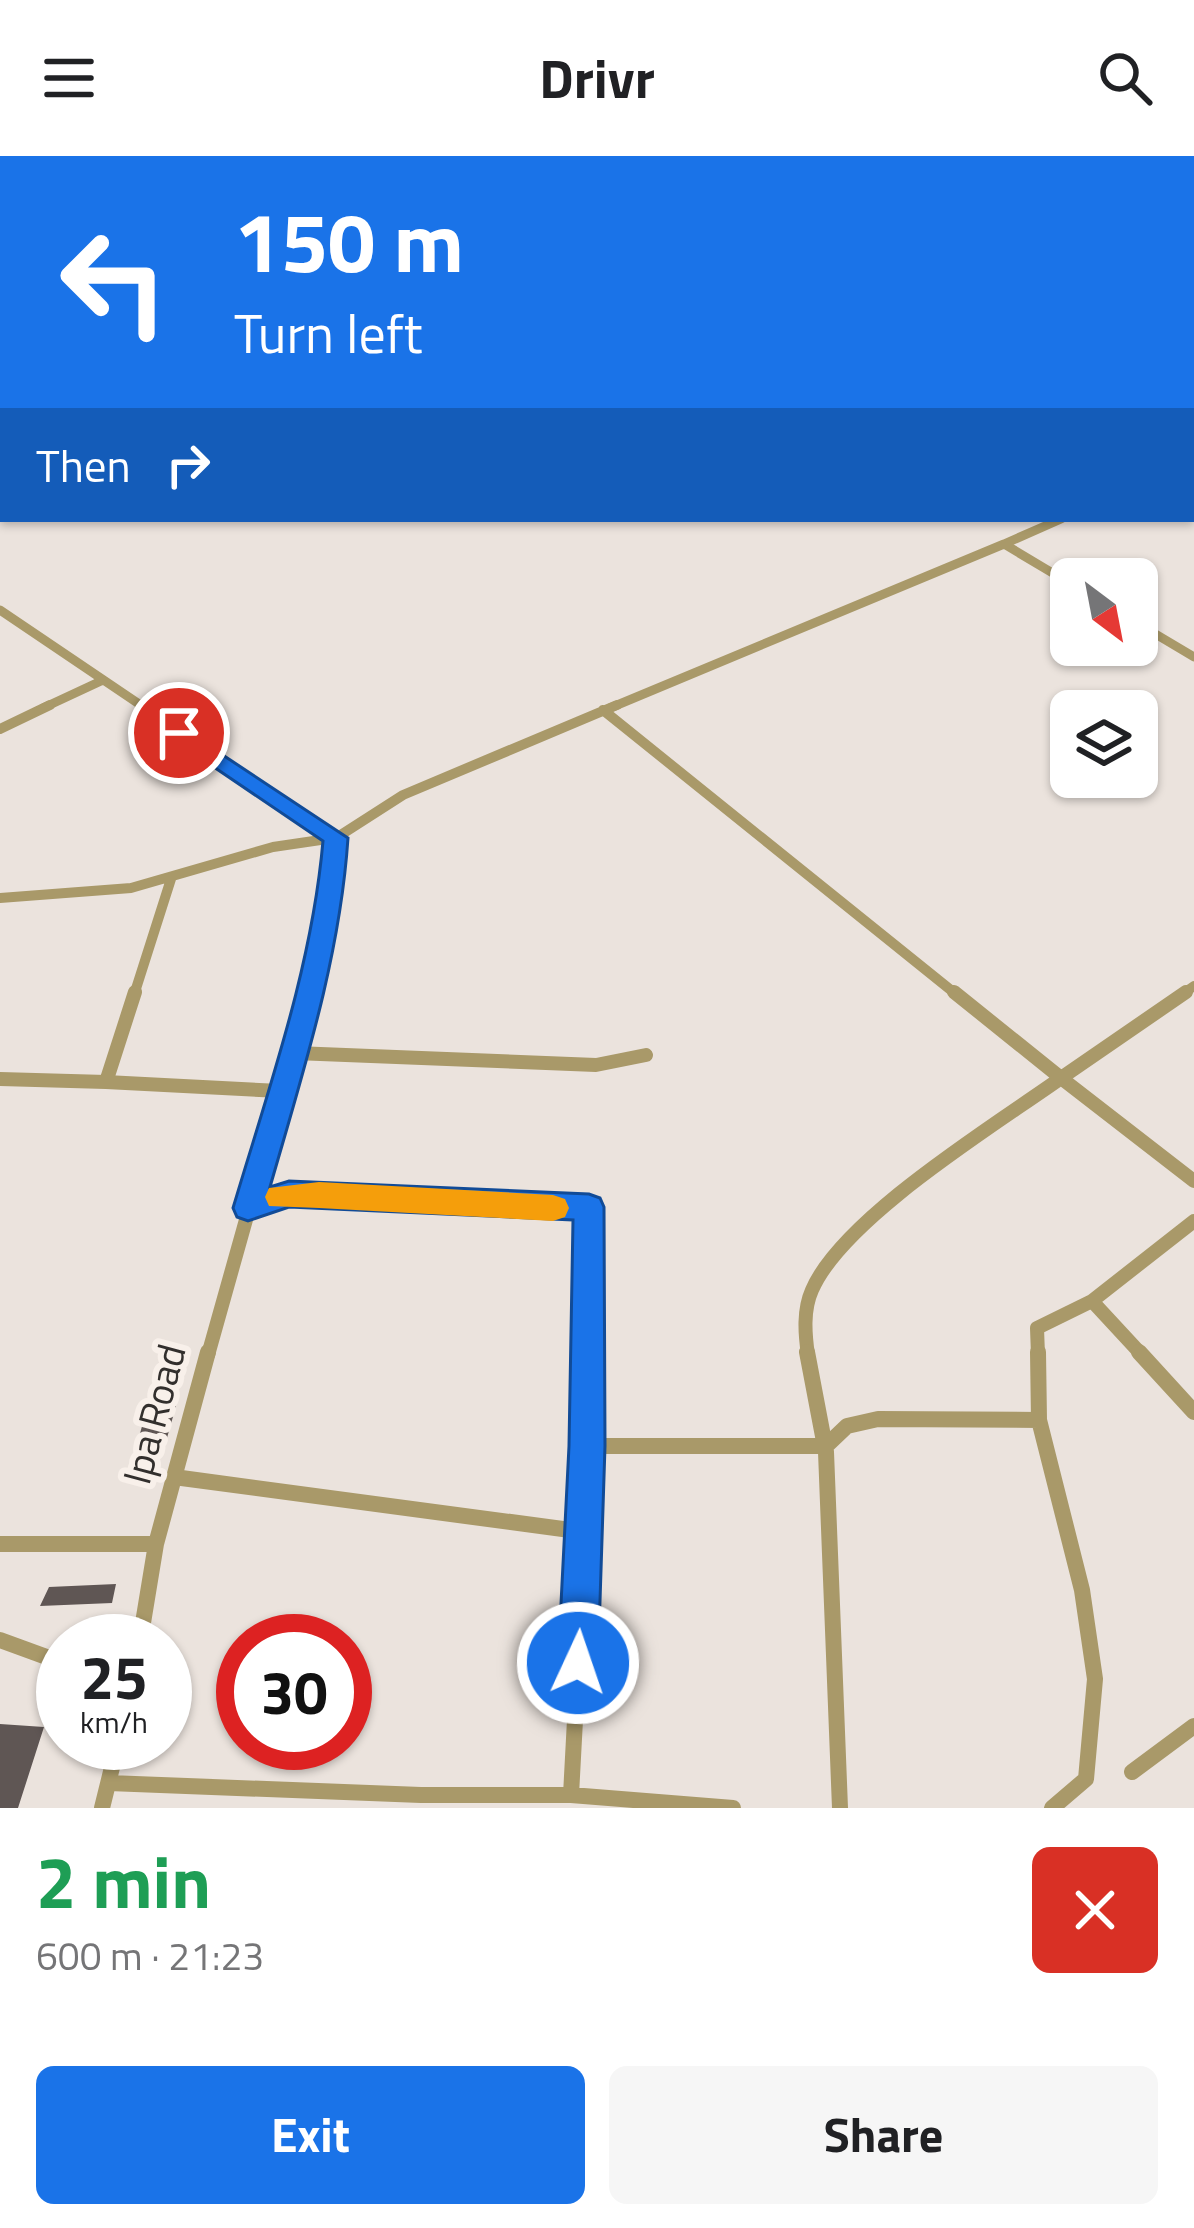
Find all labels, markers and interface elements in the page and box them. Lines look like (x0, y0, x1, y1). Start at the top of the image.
text: Drivr (539, 37, 655, 119)
icon: menu (36, 45, 102, 111)
icon: search (1092, 45, 1158, 111)
text: 150 m (234, 177, 464, 305)
icon: left (36, 204, 192, 360)
text: Turn left (234, 292, 423, 374)
text: Then (36, 431, 131, 499)
icon: right (155, 432, 221, 498)
north arrow (1050, 558, 1158, 666)
map controls (1050, 558, 1158, 798)
pin (128, 682, 230, 784)
button: layers (1050, 690, 1158, 798)
icon: arrive (146, 700, 212, 766)
street label: Ipa Road (107, 1337, 200, 1490)
position arrow (515, 1600, 641, 1726)
speed limit sign: 30 (216, 1614, 372, 1770)
text: 25 (80, 1631, 148, 1722)
text: km/h (80, 1699, 148, 1745)
text: 2 min (36, 1826, 211, 1936)
button: close (1032, 1847, 1158, 1973)
text: 600 m · 21:23 (36, 1926, 264, 1985)
button: Exit (36, 2066, 585, 2204)
button: Share (609, 2066, 1158, 2204)

